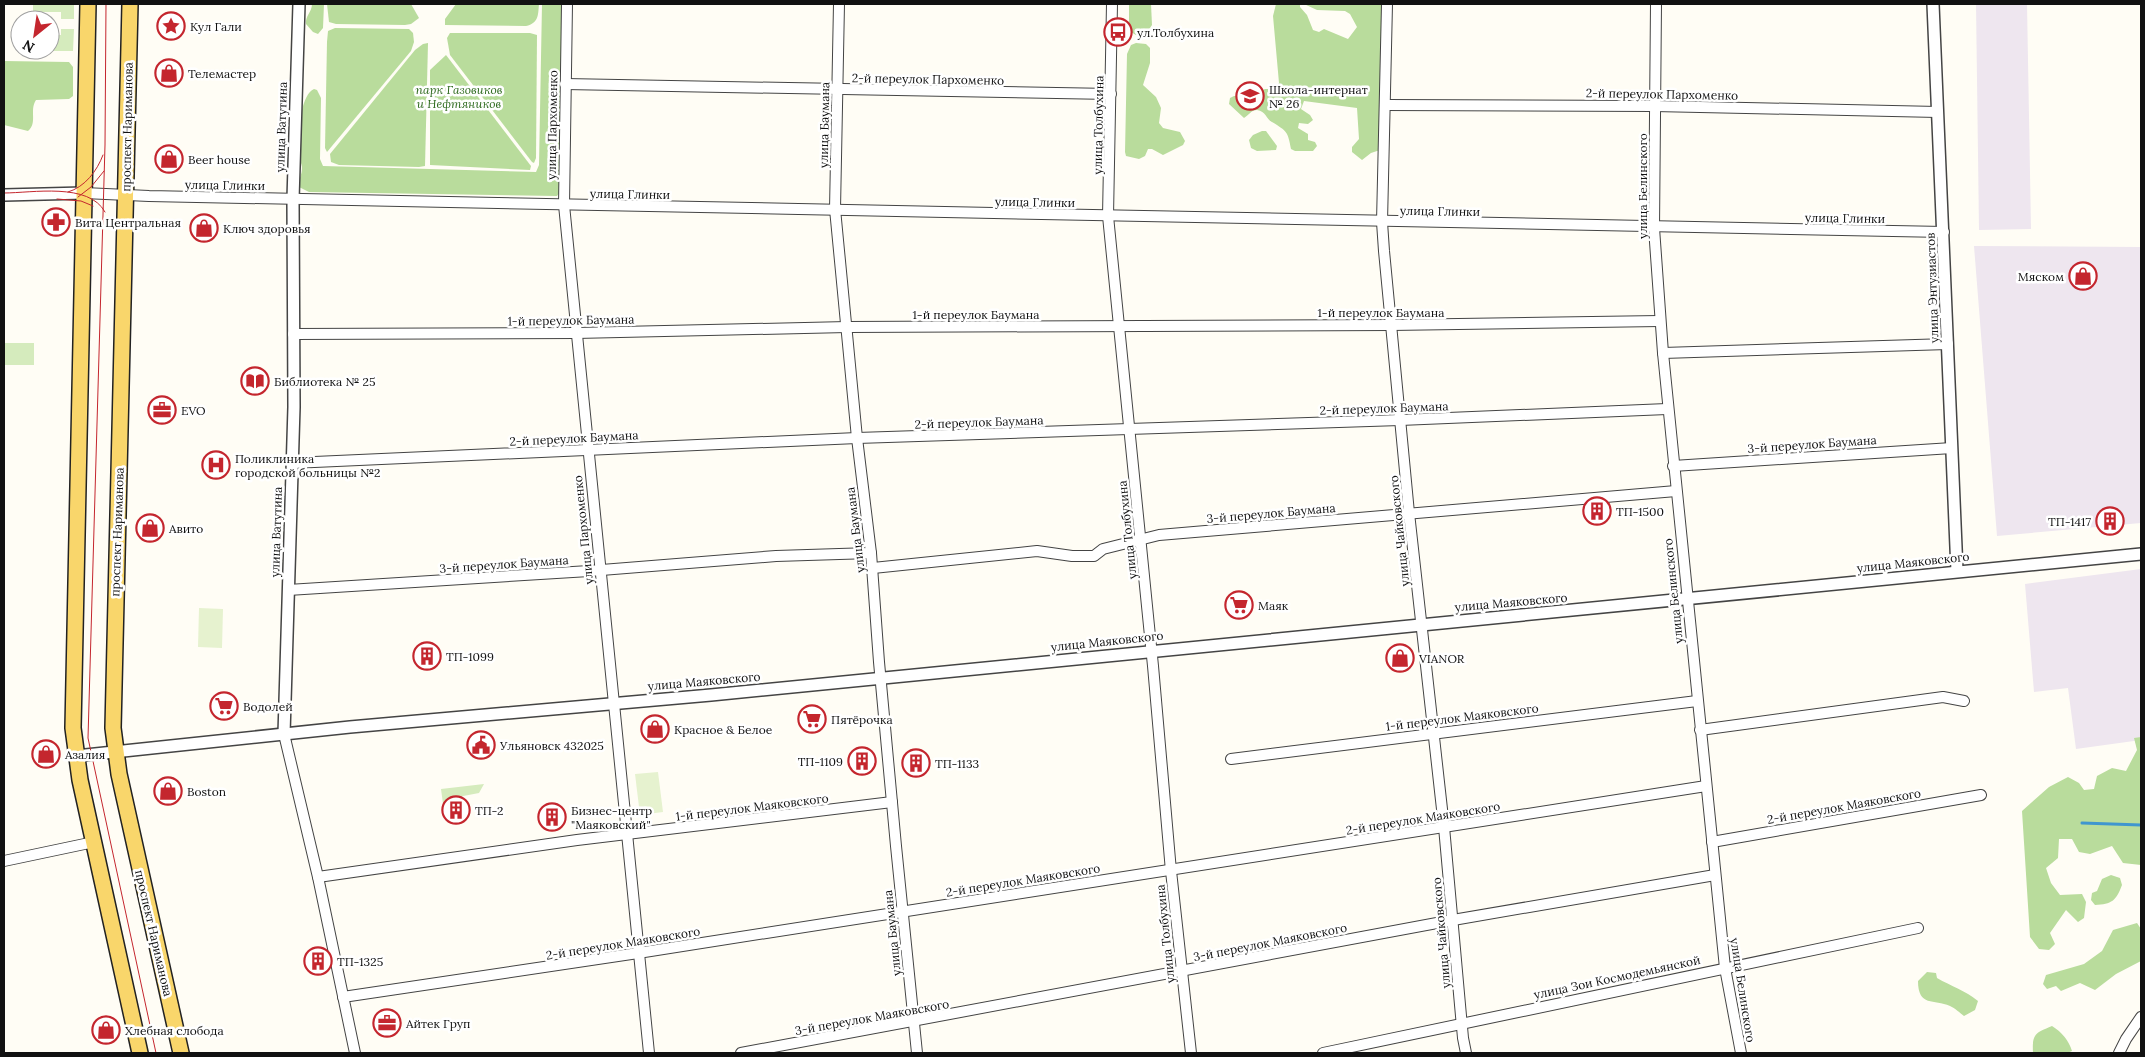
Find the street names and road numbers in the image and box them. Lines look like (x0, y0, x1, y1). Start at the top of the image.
street label: проспект Нариманова (118, 62, 136, 192)
street label: улица Пархоменко (544, 70, 560, 180)
street label: 2-й переулок Пархоменко (852, 70, 1004, 88)
street label: улица Толбухина (1090, 75, 1106, 175)
street label: улица Ватутина (272, 81, 290, 173)
street label: улица Баумана (816, 82, 832, 168)
street label: 2-й переулок Пархоменко (1586, 85, 1738, 103)
street label: улица Белинского (1635, 133, 1650, 239)
street label: улица Глинки (185, 177, 265, 193)
street label: улица Глинки (590, 186, 670, 202)
street label: улица Глинки (995, 194, 1075, 210)
street label: улица Глинки (1400, 203, 1480, 219)
street label: улица Глинки (1805, 210, 1885, 226)
street label: улица Энтузиастов (1923, 232, 1941, 344)
street label: 1-й переулок Баумана (1318, 305, 1444, 320)
street label: 1-й переулок Баумана (913, 307, 1039, 322)
street label: 1-й переулок Баумана (507, 311, 635, 329)
street label: 2-й переулок Баумана (1319, 398, 1449, 418)
street label: 2-й переулок Баумана (914, 412, 1044, 432)
street label: 2-й переулок Баумана (509, 427, 639, 449)
street label: 3-й переулок Баумана (1747, 432, 1877, 456)
street label: проспект Нариманова (107, 467, 127, 597)
street label: улица Пархоменко (570, 475, 596, 585)
street label: улица Чайковского (1386, 475, 1412, 587)
street label: улица Толбухина (1114, 480, 1140, 580)
street label: улица Ватутина (267, 486, 285, 578)
street label: улица Баумана (842, 486, 868, 574)
street label: 3-й переулок Баумана (1206, 500, 1336, 526)
street label: улица Белинского (1660, 538, 1686, 644)
street label: улица Маяковского (1856, 549, 1970, 575)
street label: 3-й переулок Баумана (439, 552, 569, 576)
street label: улица Маяковского (1454, 590, 1568, 614)
street label: улица Маяковского (1050, 628, 1164, 654)
street label: улица Маяковского (647, 669, 761, 693)
street label: 1-й переулок Маяковского (1385, 700, 1539, 734)
street label: 2-й переулок Маяковского (1766, 785, 1922, 827)
street label: 1-й переулок Маяковского (675, 790, 829, 824)
street label: 2-й переулок Маяковского (1345, 798, 1501, 838)
street label: 2-й переулок Маяковского (945, 860, 1101, 900)
street label: проспект Нариманова (132, 868, 176, 998)
street label: улица Чайковского (1429, 877, 1453, 989)
street label: улица Толбухина (1152, 884, 1178, 984)
street label: улица Баумана (880, 889, 904, 977)
street label: 3-й переулок Маяковского (1192, 920, 1348, 964)
street label: 2-й переулок Маяковского (545, 923, 701, 963)
street label: улица Белинского (1727, 937, 1759, 1043)
street label: улица Зои Космодемьянской (1532, 952, 1702, 1002)
street label: 3-й переулок Маяковского (794, 996, 950, 1038)

